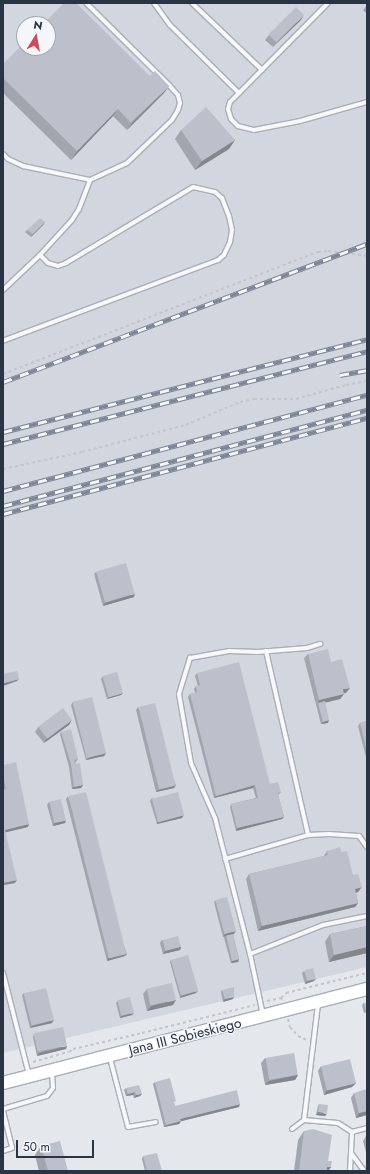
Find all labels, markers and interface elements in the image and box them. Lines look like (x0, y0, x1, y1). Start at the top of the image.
north arrow (16, 16, 56, 56)
text: N (32, 17, 44, 34)
street label: Jana III Sobieskiego (127, 1014, 243, 1058)
scale bar (18, 1132, 96, 1158)
text: 50 m (23, 1138, 50, 1156)

